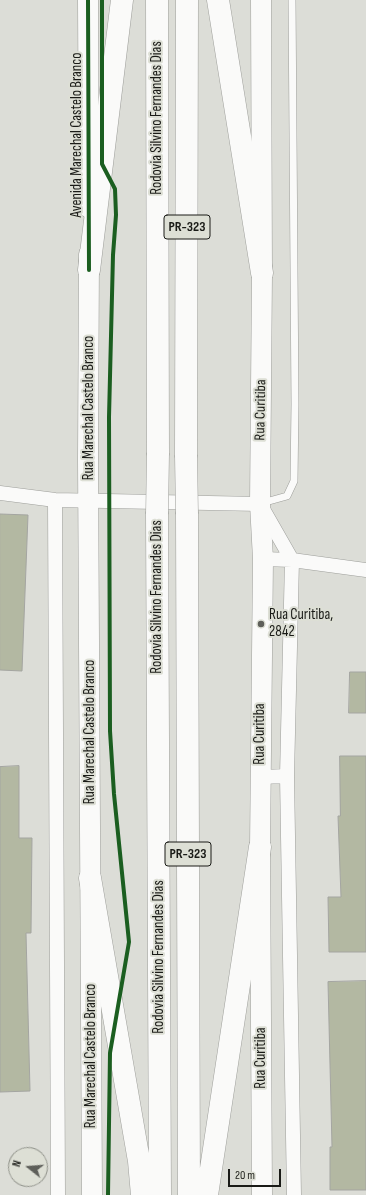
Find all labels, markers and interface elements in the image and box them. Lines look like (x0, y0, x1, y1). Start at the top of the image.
street label: Rodovia Silvino Fernandes Dias (148, 41, 166, 195)
street label: Avenida Marechal Castelo Branco (68, 53, 86, 217)
road number: PR-323 (164, 215, 210, 239)
street label: Rua Marechal Castelo Branco (80, 336, 98, 480)
street label: Rua Curitiba (251, 379, 271, 441)
street label: Rodovia Silvino Fernandes Dias (148, 520, 166, 674)
place label: Rua Curitiba, 2842 (269, 606, 333, 641)
marker: Rua Curitiba, 2842 (256, 619, 266, 629)
street label: Rua Marechal Castelo Branco (81, 660, 99, 804)
street label: Rua Curitiba (251, 703, 269, 765)
road number: PR-323 (165, 842, 211, 866)
street label: Rodovia Silvino Fernandes Dias (150, 880, 168, 1034)
street label: Rua Marechal Castelo Branco (82, 984, 100, 1128)
street label: Rua Curitiba (252, 1027, 270, 1089)
north arrow (8, 1147, 48, 1187)
text: N (10, 1159, 24, 1168)
scale bar (230, 1161, 283, 1187)
text: 20 m (235, 1168, 255, 1183)

